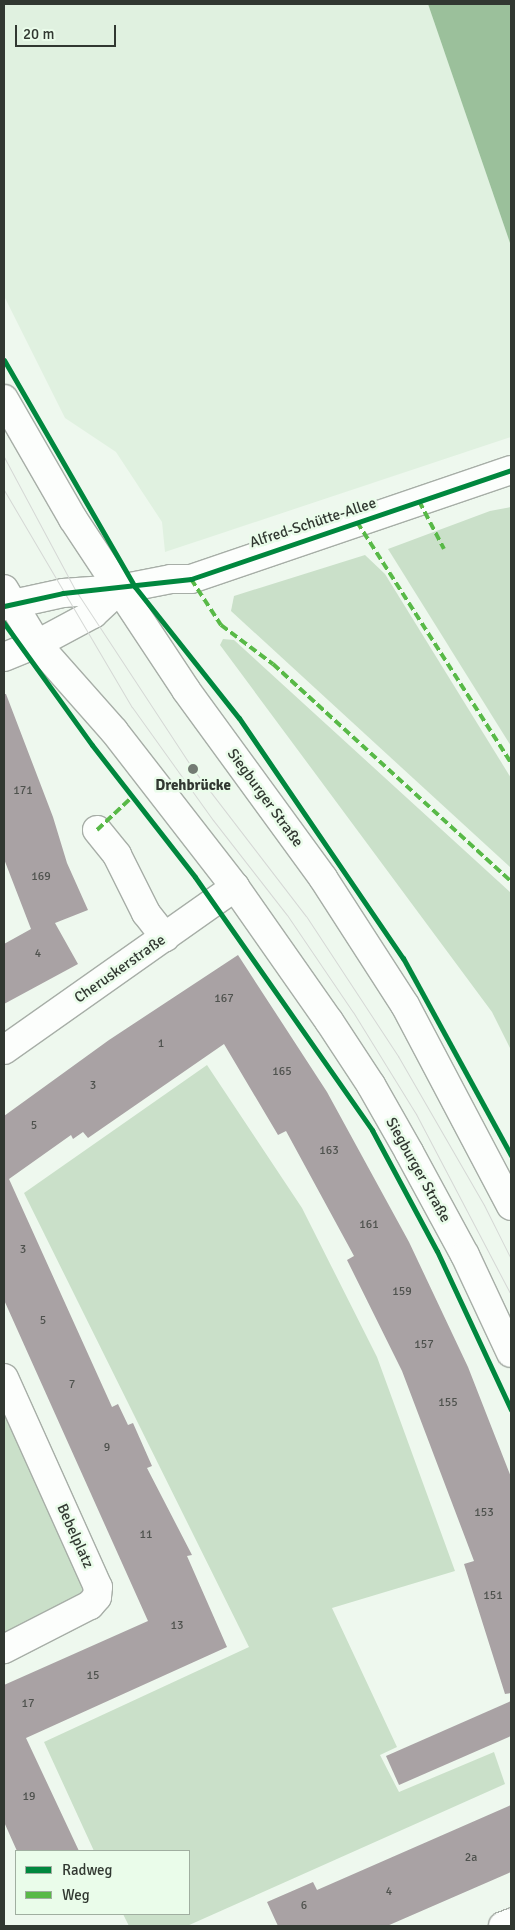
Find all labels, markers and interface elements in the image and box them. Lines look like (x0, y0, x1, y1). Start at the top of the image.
scale bar (18, 15, 119, 47)
text: 20 m (23, 25, 54, 43)
street label: Alfred-Schütte-Allee (247, 494, 379, 552)
street label: Siegburger Straße (223, 745, 307, 851)
marker: Drehbrücke (187, 763, 199, 775)
place label: Drehbrücke (155, 777, 231, 795)
house number: 171 (13, 784, 33, 798)
house number: 169 (31, 870, 51, 884)
street label: Cheruskerstraße (71, 931, 169, 1007)
house number: 4 (35, 947, 41, 961)
house number: 167 (214, 992, 234, 1006)
house number: 1 (158, 1037, 164, 1051)
house number: 165 (272, 1065, 292, 1079)
house number: 3 (90, 1079, 96, 1093)
street label: Siegburger Straße (382, 1114, 454, 1226)
house number: 5 (31, 1119, 37, 1133)
house number: 163 (319, 1144, 339, 1158)
house number: 161 (359, 1218, 379, 1232)
house number: 3 (20, 1243, 26, 1257)
house number: 159 (392, 1285, 412, 1299)
house number: 5 (40, 1314, 46, 1328)
house number: 157 (414, 1338, 434, 1352)
house number: 7 (69, 1378, 75, 1392)
house number: 155 (438, 1396, 458, 1410)
house number: 9 (104, 1441, 110, 1455)
street label: Bebelplatz (53, 1501, 97, 1571)
house number: 153 (474, 1506, 494, 1520)
house number: 11 (140, 1528, 152, 1542)
house number: 151 (483, 1589, 503, 1603)
house number: 13 (171, 1619, 183, 1633)
house number: 15 (87, 1669, 99, 1683)
house number: 17 (22, 1697, 34, 1711)
house number: 19 (23, 1790, 35, 1804)
legend (15, 1850, 190, 1915)
house number: 2a (465, 1851, 477, 1865)
text: Radweg (62, 1861, 112, 1879)
house number: 4 (386, 1885, 392, 1899)
text: Weg (62, 1886, 90, 1904)
house number: 6 (301, 1899, 307, 1913)

